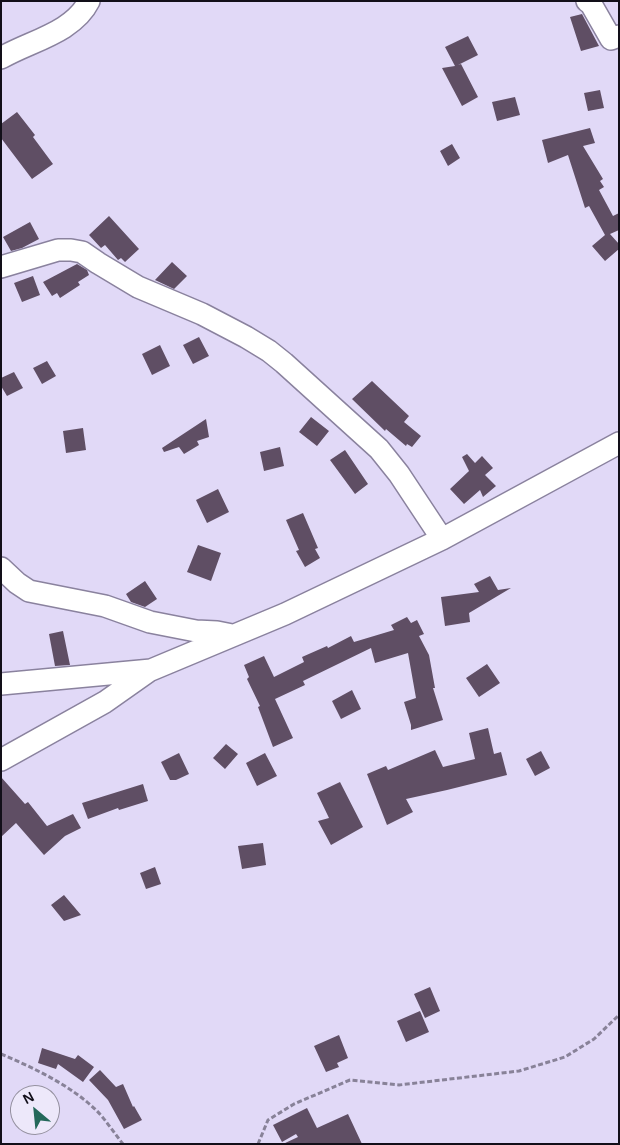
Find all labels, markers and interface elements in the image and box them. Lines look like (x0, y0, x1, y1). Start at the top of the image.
north arrow (10, 1085, 60, 1135)
text: N (20, 1088, 37, 1107)

